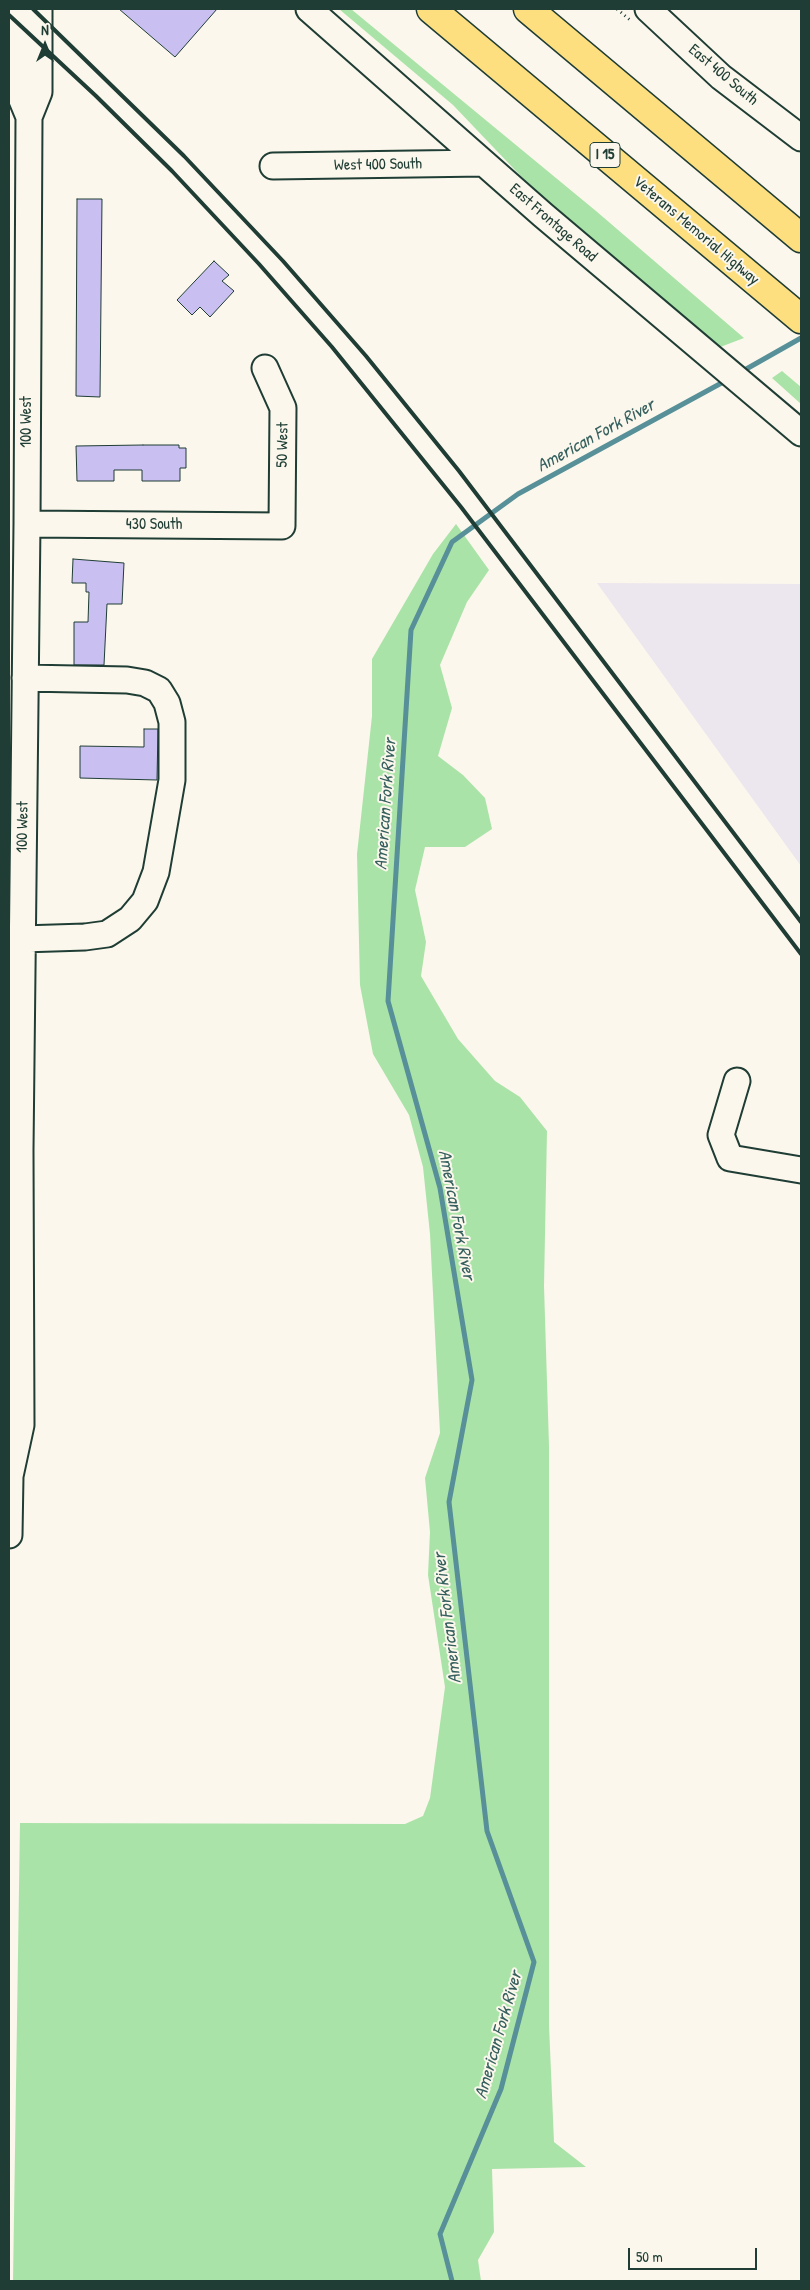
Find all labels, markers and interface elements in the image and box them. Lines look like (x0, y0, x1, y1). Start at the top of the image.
north arrow (20, 20, 70, 70)
text: N (41, 20, 49, 39)
street label: East 400 South (684, 40, 762, 110)
road number: I 15 (590, 142, 620, 168)
street label: West 400 South (334, 155, 422, 175)
street label: Veterans Memorial Highway (629, 172, 763, 290)
street label: East Frontage Road (505, 180, 601, 266)
water label: American Fork River (533, 395, 659, 477)
street label: 100 West (17, 396, 37, 448)
street label: 50 West (273, 422, 293, 468)
street label: 430 South (126, 515, 182, 535)
water label: American Fork River (371, 738, 401, 870)
street label: 100 West (13, 801, 33, 853)
water label: American Fork River (433, 1148, 479, 1282)
water label: American Fork River (429, 1551, 467, 1685)
water label: American Fork River (470, 1969, 528, 2101)
scale bar (630, 2238, 759, 2270)
text: 50 m (636, 2246, 663, 2267)

